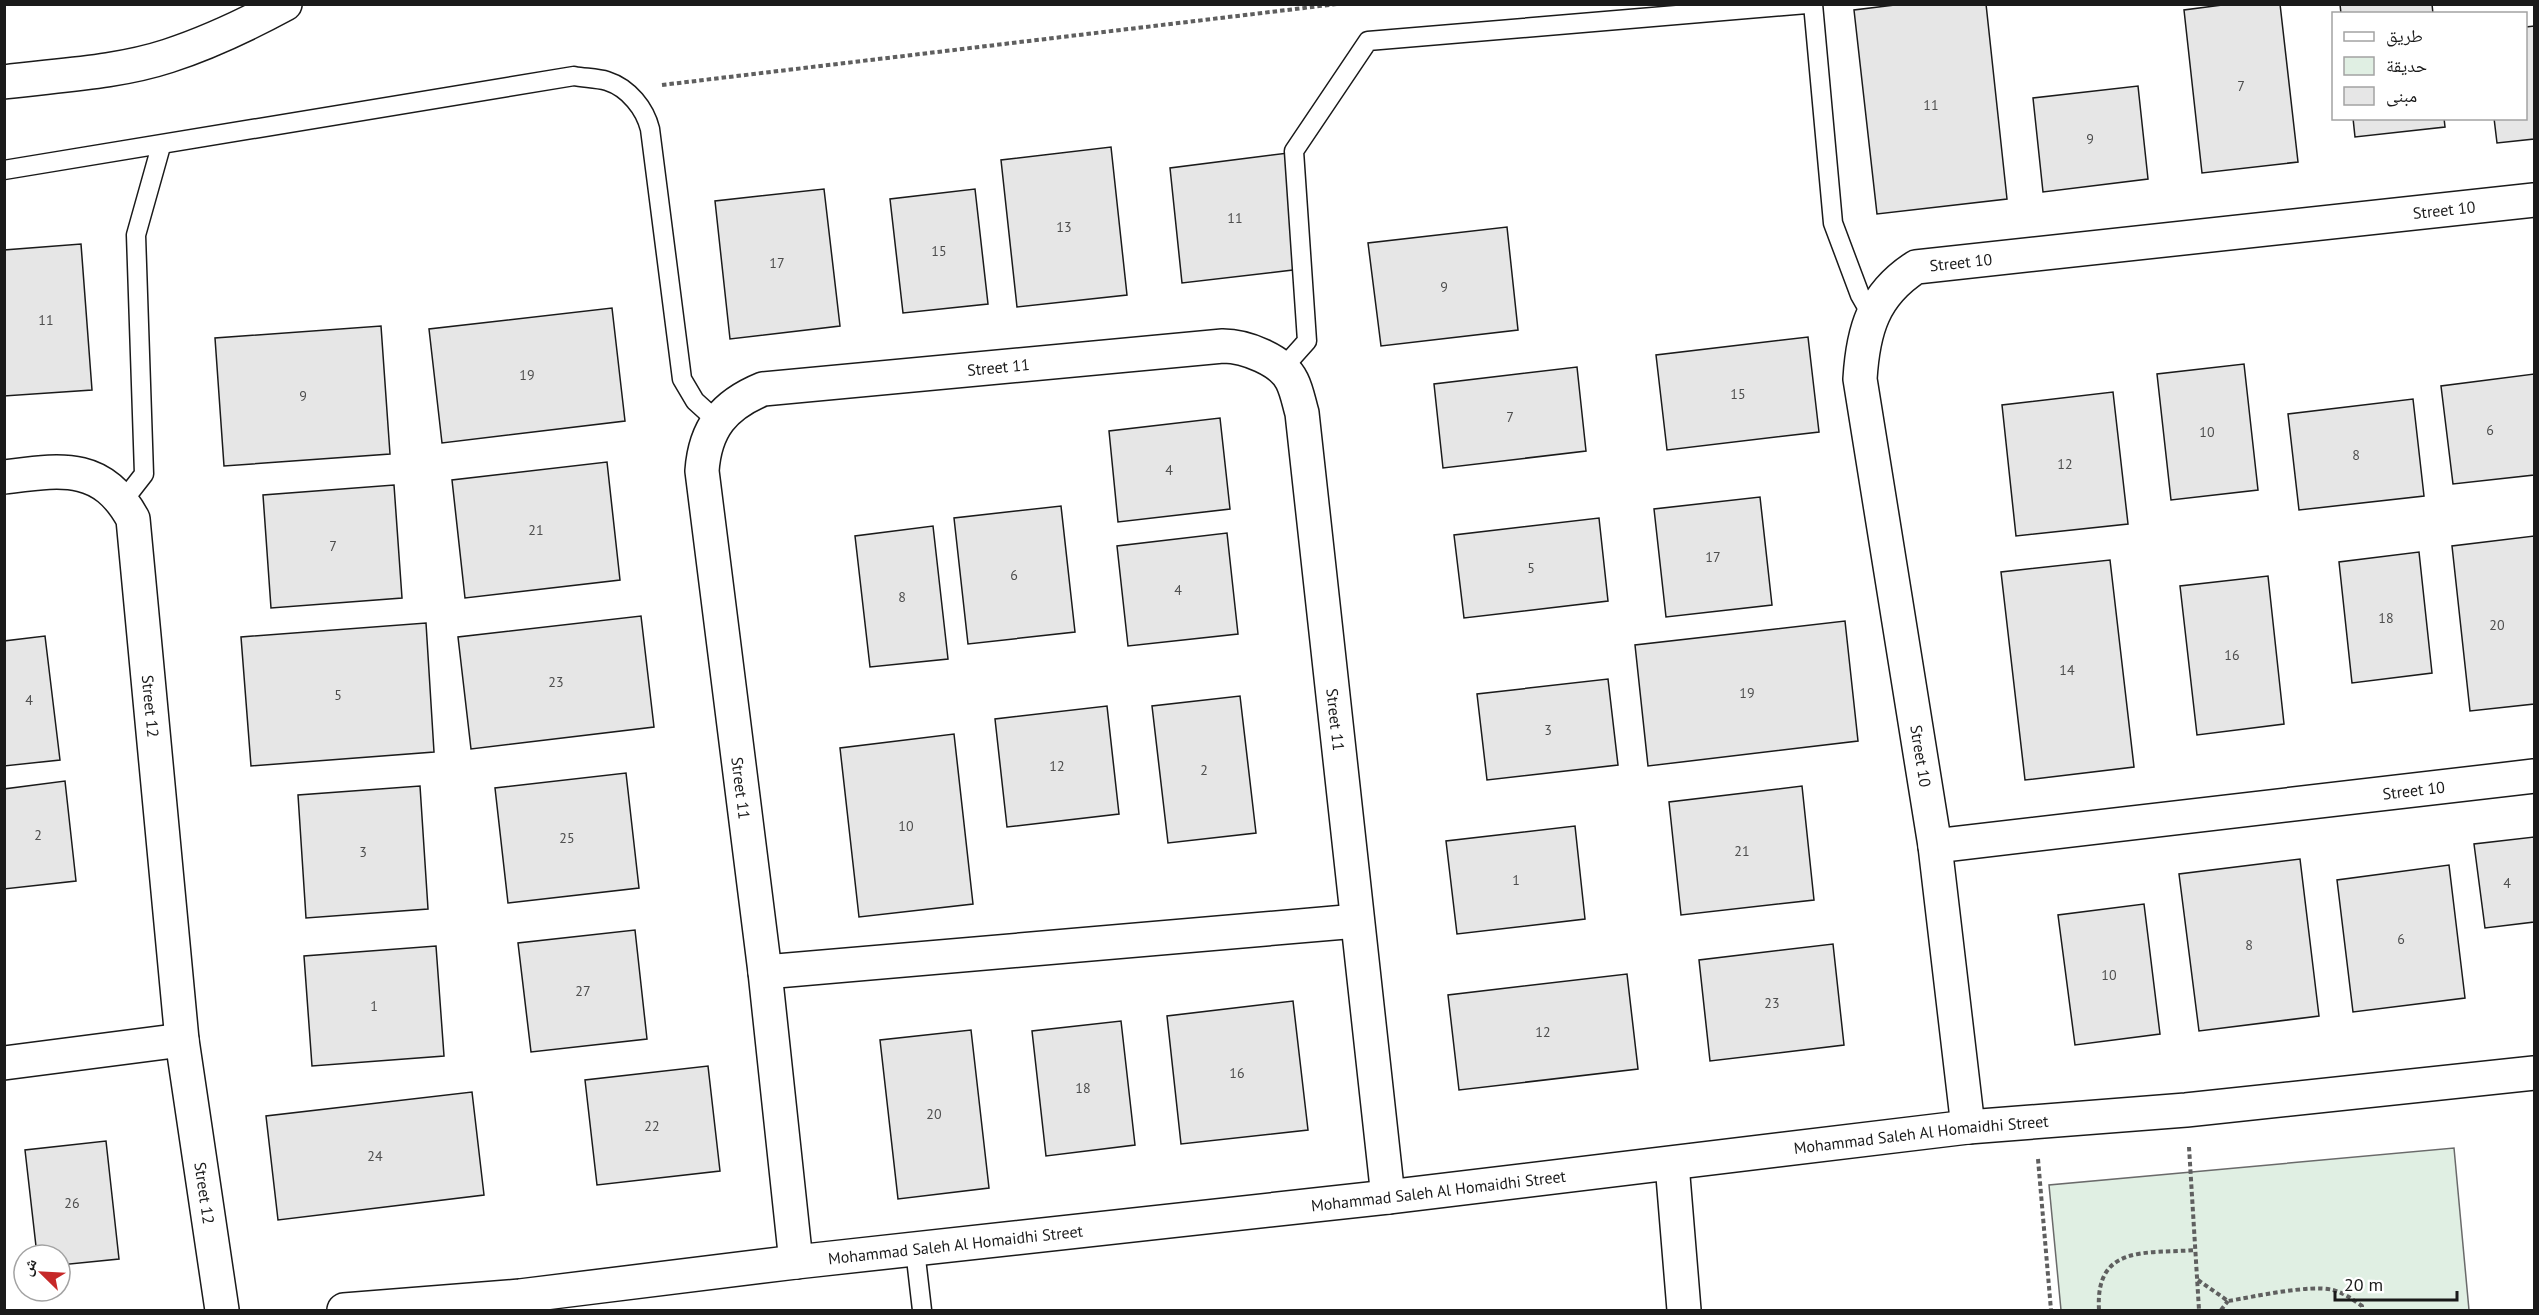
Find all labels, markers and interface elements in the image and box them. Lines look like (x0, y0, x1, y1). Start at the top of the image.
legend (2332, 12, 2527, 120)
text: طريق (2386, 24, 2423, 47)
text: حديقة (2386, 54, 2427, 77)
house number: 7 (2237, 77, 2245, 95)
text: مبنى (2386, 84, 2417, 107)
house number: 11 (1923, 96, 1939, 114)
house number: 9 (2086, 130, 2094, 148)
street label: Street 10 (2412, 196, 2477, 223)
house number: 11 (1227, 209, 1243, 227)
house number: 13 (1056, 218, 1072, 236)
house number: 15 (931, 242, 947, 260)
street label: Street 10 (1929, 249, 1993, 275)
house number: 17 (769, 254, 785, 272)
house number: 9 (1440, 278, 1448, 296)
house number: 11 (38, 311, 54, 329)
street label: Street 11 (966, 354, 1031, 380)
house number: 19 (519, 366, 535, 384)
house number: 15 (1730, 385, 1746, 403)
house number: 9 (299, 387, 307, 405)
house number: 7 (1506, 408, 1514, 426)
house number: 6 (2486, 421, 2494, 439)
house number: 10 (2199, 423, 2215, 441)
house number: 8 (2352, 446, 2360, 464)
house number: 12 (2057, 455, 2073, 473)
house number: 4 (1165, 461, 1173, 479)
house number: 21 (528, 521, 544, 539)
house number: 7 (329, 537, 337, 555)
house number: 17 (1705, 548, 1721, 566)
house number: 5 (1527, 559, 1535, 577)
house number: 6 (1010, 566, 1018, 584)
house number: 4 (1174, 581, 1182, 599)
house number: 8 (898, 588, 906, 606)
house number: 18 (2378, 609, 2394, 627)
house number: 20 (2489, 616, 2505, 634)
house number: 16 (2224, 646, 2240, 664)
house number: 14 (2059, 661, 2075, 679)
house number: 23 (548, 673, 564, 691)
street label: Street 12 (138, 674, 163, 738)
house number: 19 (1739, 684, 1755, 702)
house number: 5 (334, 686, 342, 704)
street label: Street 11 (1322, 687, 1349, 752)
house number: 4 (25, 691, 33, 709)
house number: 3 (1544, 721, 1552, 739)
street label: Street 10 (1906, 724, 1936, 789)
street label: Street 11 (727, 756, 755, 820)
house number: 12 (1049, 757, 1065, 775)
house number: 2 (1200, 761, 1208, 779)
street label: Street 10 (2381, 776, 2446, 804)
house number: 10 (898, 817, 914, 835)
house number: 2 (34, 826, 42, 844)
house number: 25 (559, 829, 575, 847)
house number: 21 (1734, 842, 1750, 860)
house number: 3 (359, 843, 367, 861)
house number: 1 (1512, 871, 1520, 889)
house number: 4 (2503, 874, 2511, 892)
house number: 6 (2397, 930, 2405, 948)
house number: 8 (2245, 936, 2253, 954)
house number: 10 (2101, 966, 2117, 984)
house number: 27 (575, 982, 591, 1000)
house number: 23 (1764, 994, 1780, 1012)
house number: 1 (370, 997, 378, 1015)
house number: 12 (1535, 1023, 1551, 1041)
house number: 16 (1229, 1064, 1245, 1082)
house number: 18 (1075, 1079, 1091, 1097)
house number: 20 (926, 1105, 942, 1123)
street label: Mohammad Saleh Al Homaidhi Street (1792, 1111, 2050, 1158)
house number: 22 (644, 1117, 660, 1135)
house number: 24 (367, 1147, 383, 1165)
street label: Street 12 (190, 1161, 219, 1225)
street label: Mohammad Saleh Al Homaidhi Street (1310, 1166, 1567, 1215)
house number: 26 (64, 1194, 80, 1212)
street label: Mohammad Saleh Al Homaidhi Street (827, 1221, 1084, 1268)
north arrow (12, 1243, 72, 1303)
text: ش (16, 1255, 41, 1279)
scale bar (2335, 1264, 2456, 1302)
text: 20 m (2344, 1273, 2383, 1296)

